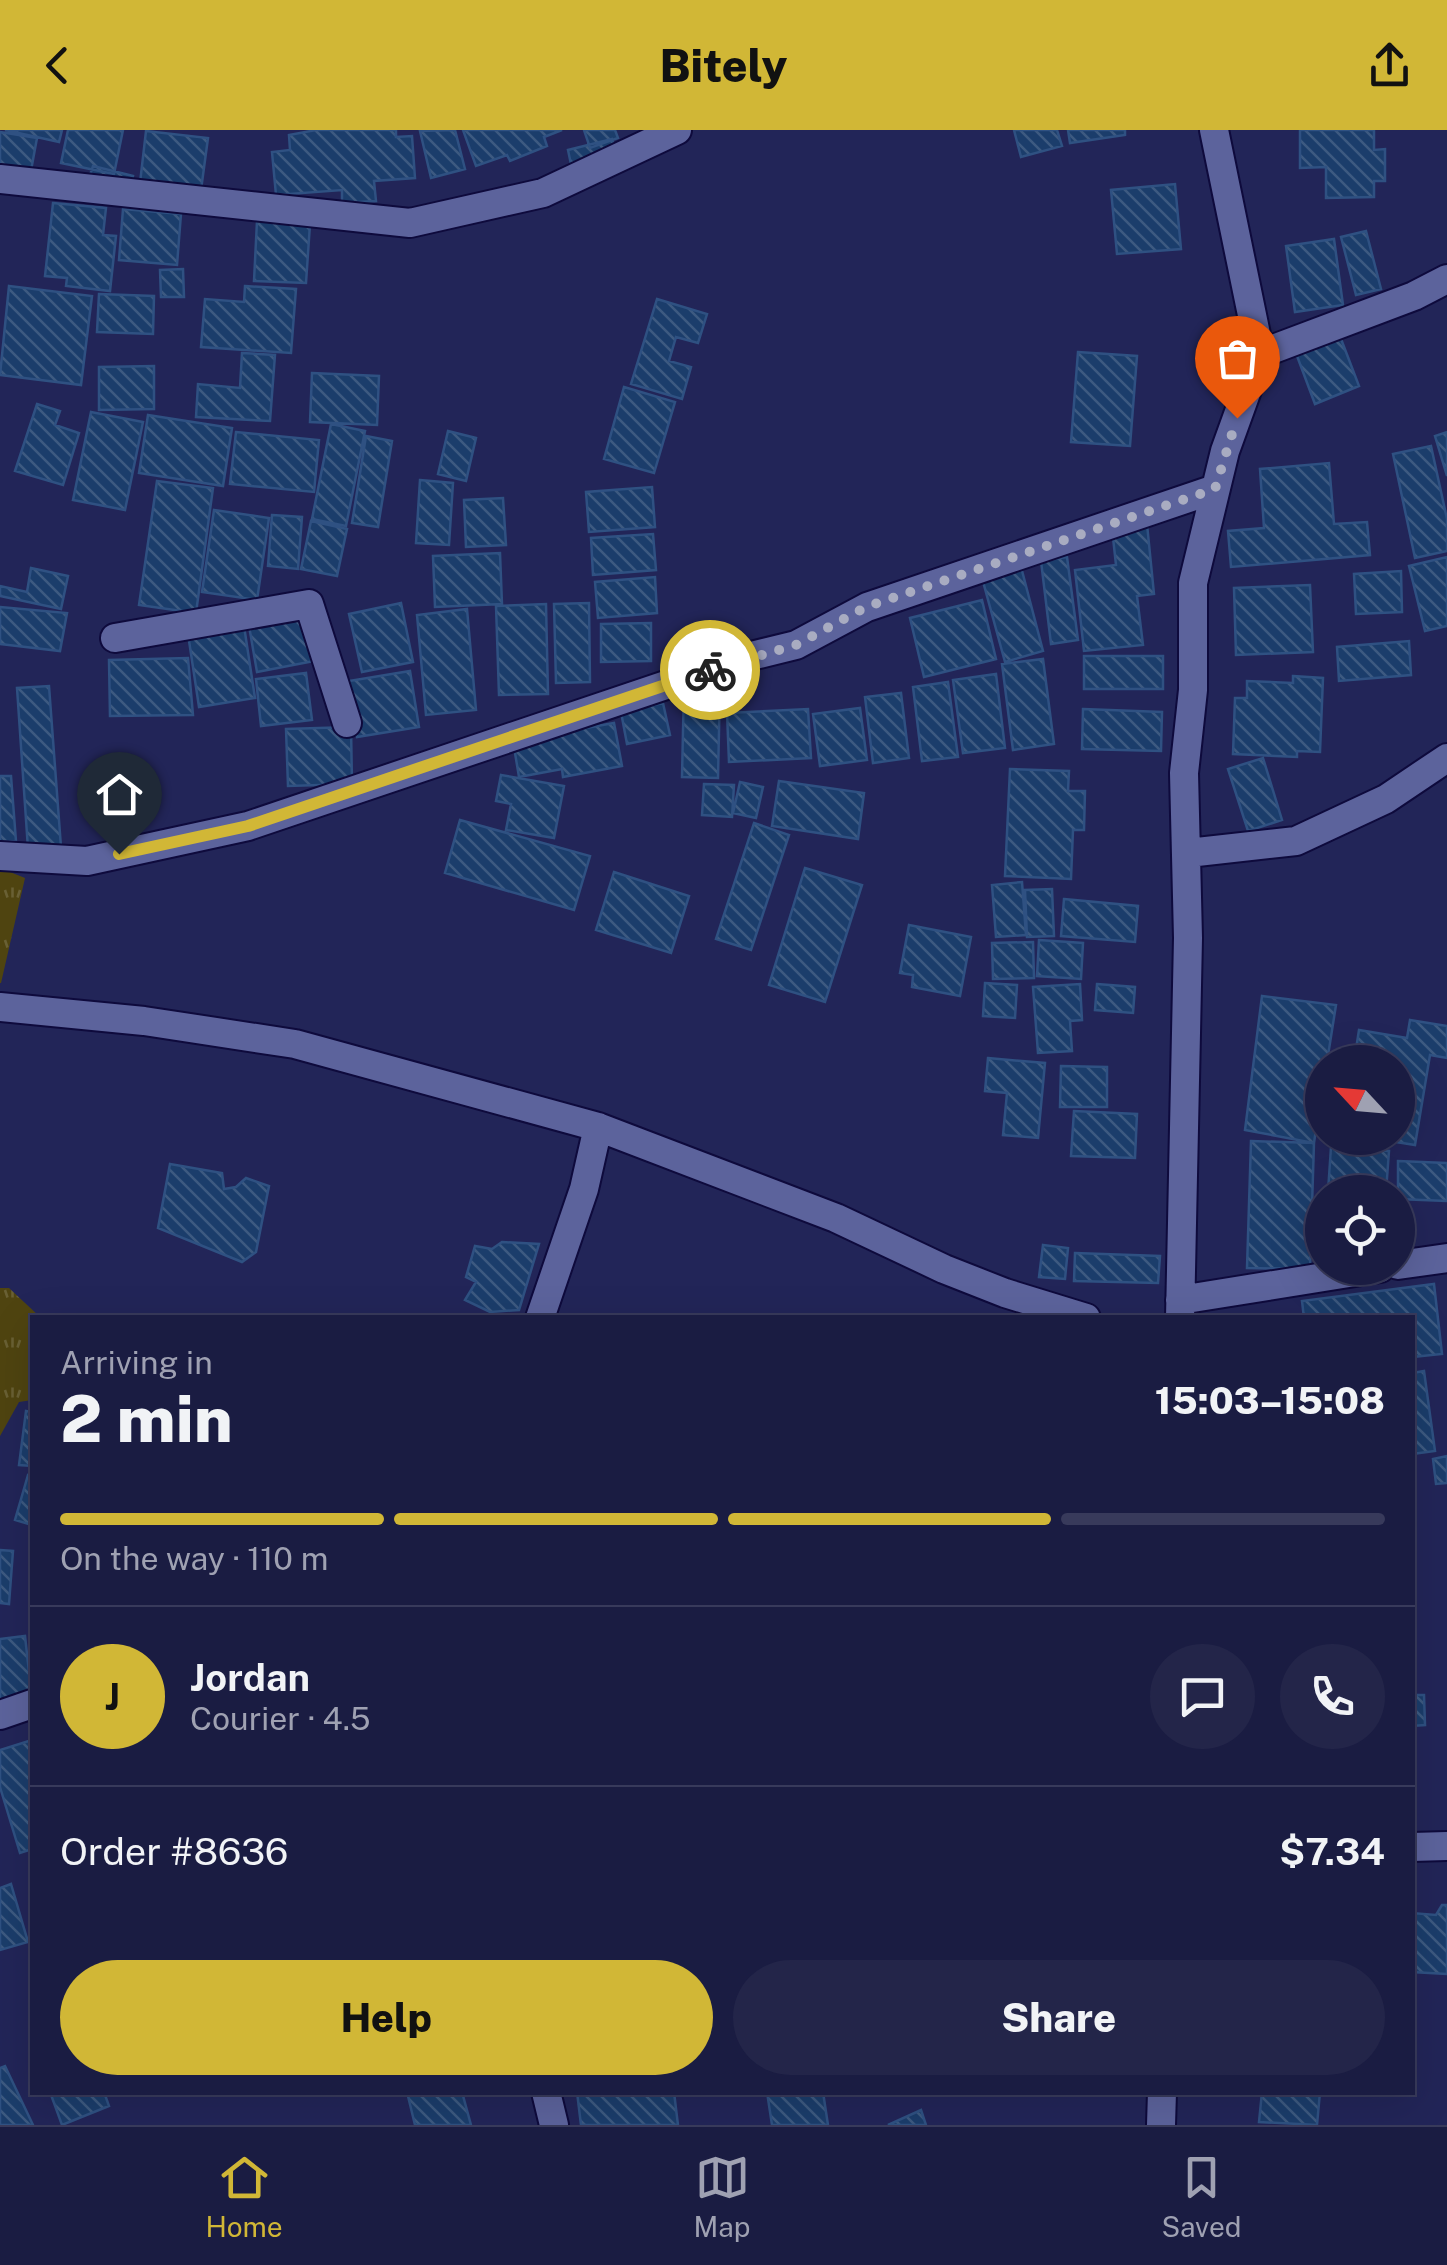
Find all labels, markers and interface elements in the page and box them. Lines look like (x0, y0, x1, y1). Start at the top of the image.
icon: back (30, 38, 85, 93)
icon: share (1362, 38, 1417, 93)
text: Bitely (659, 39, 788, 92)
pin (1195, 316, 1280, 419)
icon: bag (1210, 331, 1265, 386)
courier (660, 620, 760, 720)
icon: bike (683, 643, 738, 698)
pin (77, 752, 162, 855)
icon: home (92, 767, 147, 822)
north arrow (1305, 1045, 1415, 1155)
map controls (1305, 1045, 1415, 1285)
button: locate (1305, 1175, 1415, 1285)
text: Arriving in (60, 1344, 213, 1381)
text: 15:03–15:08 (1155, 1378, 1385, 1423)
text: 2 min (60, 1380, 233, 1457)
text: On the way · 110 m (60, 1540, 328, 1577)
button: chat (1150, 1644, 1255, 1749)
button: phone (1280, 1644, 1385, 1749)
text: Jordan (190, 1655, 310, 1700)
text: J (105, 1674, 120, 1719)
text: Courier · 4.5 (190, 1700, 370, 1737)
text: Order #8636 (60, 1829, 289, 1874)
text: $7.34 (1279, 1829, 1385, 1874)
button: Help (60, 1960, 713, 2075)
button: Share (733, 1960, 1385, 2075)
tab: Home (205, 2150, 283, 2243)
tab: Map (694, 2150, 750, 2243)
tab: Saved (1161, 2150, 1242, 2243)

